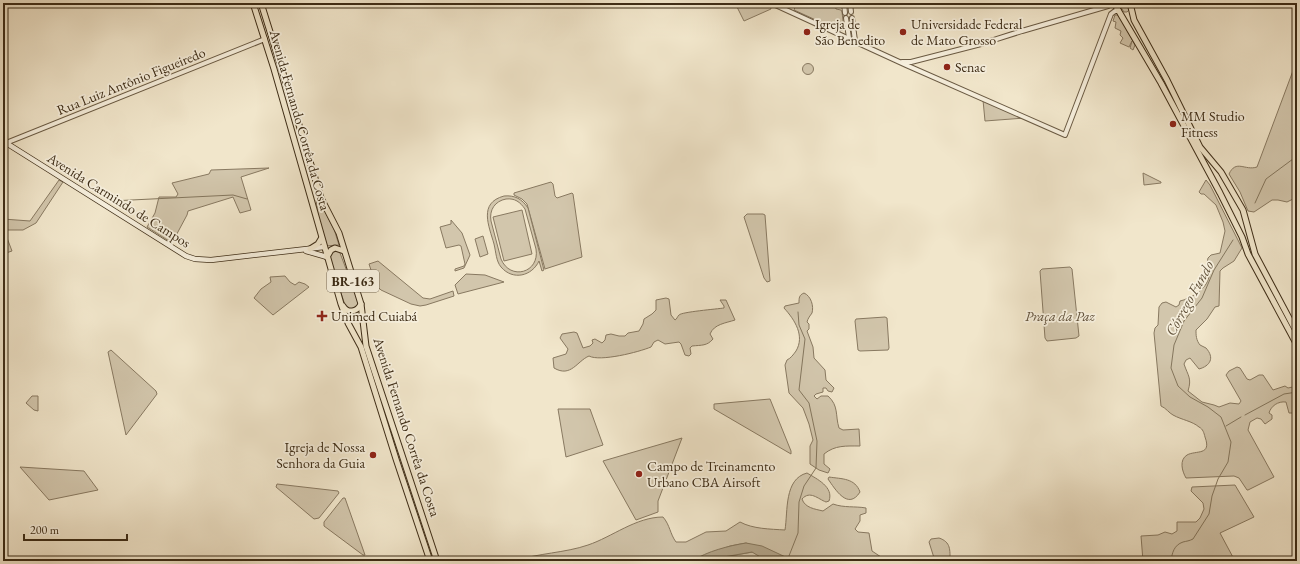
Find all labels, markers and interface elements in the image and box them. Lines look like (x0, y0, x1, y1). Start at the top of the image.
place label: Igreja de São Benedito (815, 15, 885, 49)
place label: Universidade Federal de Mato Grosso (911, 15, 1023, 49)
street label: Avenida Fernando Corrêa da Costa (265, 27, 335, 213)
marker: Igreja de São Benedito (802, 27, 812, 37)
marker: Universidade Federal de Mato Grosso (898, 27, 908, 37)
street label: Rua Luiz Antônio Figueiredo (54, 43, 208, 119)
place label: Senac (955, 58, 986, 76)
marker: Senac (942, 62, 952, 72)
place label: MM Studio Fitness (1181, 107, 1245, 141)
marker: MM Studio Fitness (1168, 119, 1178, 129)
street label: Avenida Carmindo de Campos (43, 148, 194, 252)
water label: Córrego Fundo (1161, 257, 1218, 339)
road number: BR-163 (327, 270, 379, 292)
place label: Unimed Cuiabá (331, 307, 418, 325)
park label: Praça da Paz (1025, 307, 1095, 325)
marker: Unimed Cuiabá (316, 310, 328, 322)
street label: Avenida Fernando Corrêa da Costa (369, 334, 445, 519)
place label: Igreja de Nossa Senhora da Guia (276, 438, 365, 472)
marker: Igreja de Nossa Senhora da Guia (368, 450, 378, 460)
place label: Campo de Treinamento Urbano CBA Airsoft (647, 457, 775, 491)
marker: Campo de Treinamento Urbano CBA Airsoft (634, 469, 644, 479)
scale bar (24, 516, 127, 542)
text: 200 m (30, 522, 60, 538)

